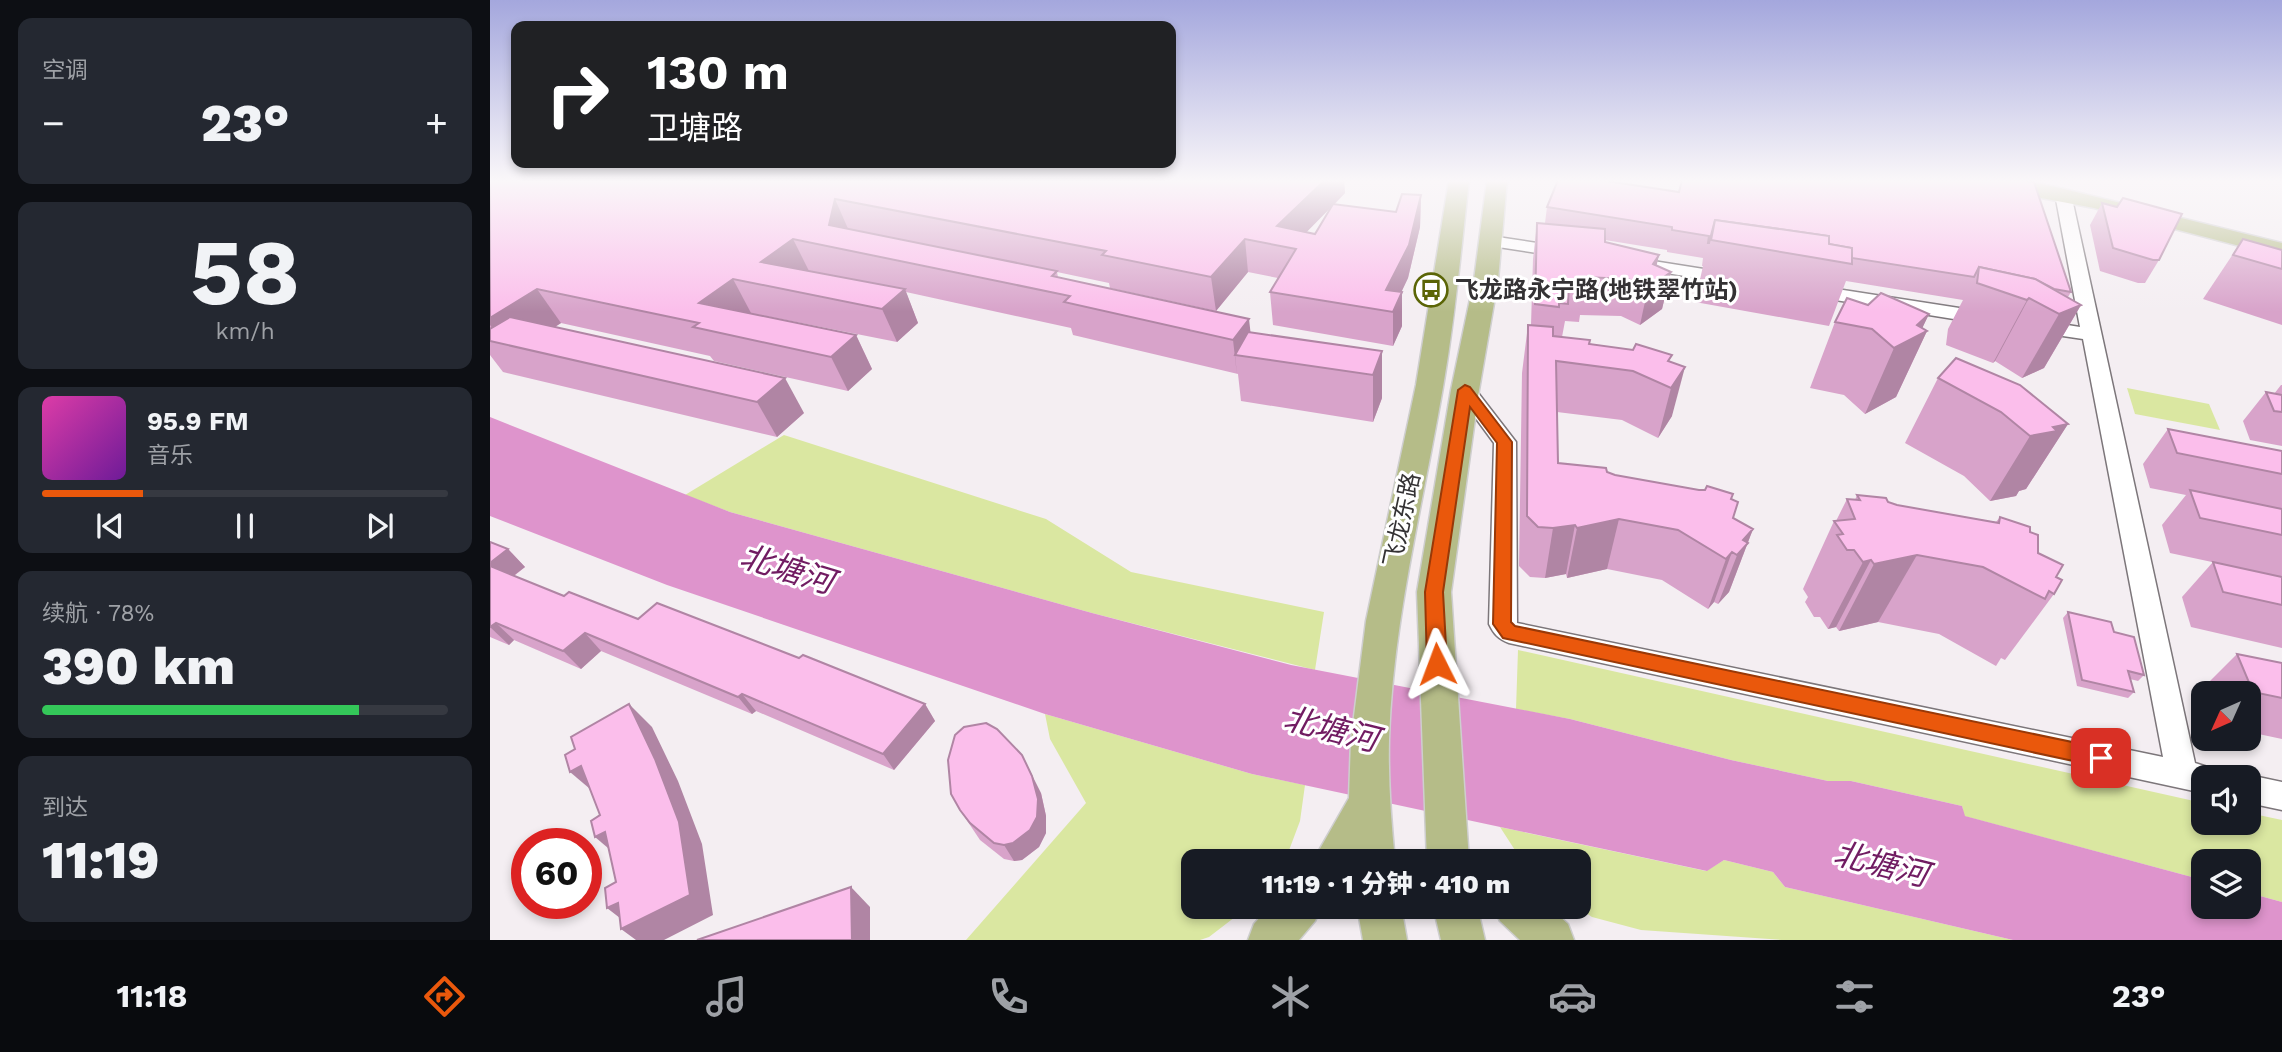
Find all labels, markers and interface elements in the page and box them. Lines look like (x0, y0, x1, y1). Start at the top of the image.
text: 130 m (647, 43, 789, 101)
icon: right (532, 49, 623, 140)
text: 空调 (42, 57, 88, 84)
text: 23° (201, 93, 289, 154)
text: − (42, 101, 65, 145)
text: + (425, 101, 448, 145)
text: 卫塘路 (647, 109, 743, 147)
text: 58 (190, 219, 300, 326)
bus stop icon: 飞龙路永宁路(地铁翠竹站) (1412, 271, 1450, 309)
place label: 飞龙路永宁路(地铁翠竹站) (1455, 276, 1738, 304)
text: km/h (215, 318, 275, 345)
text: 95.9 FM (147, 406, 249, 436)
text: 音乐 (147, 442, 193, 469)
street label: 飞龙东路 (1378, 470, 1426, 570)
icon: previous (91, 507, 129, 545)
icon: pause (226, 507, 264, 545)
icon: next (361, 507, 399, 545)
water label: 北塘河 (736, 537, 844, 603)
text: 续航 · 78% (42, 600, 154, 627)
position arrow (1400, 627, 1474, 701)
text: 390 km (42, 636, 235, 697)
north arrow (2191, 681, 2261, 751)
map controls (2191, 681, 2261, 919)
water label: 北塘河 (1280, 699, 1388, 760)
pin (2071, 728, 2131, 788)
icon: arrive (2082, 739, 2120, 777)
button: sound (2191, 765, 2261, 835)
text: 到达 (42, 794, 88, 821)
speed limit sign: 60 (511, 828, 602, 919)
text: 11:19 (42, 830, 159, 891)
water label: 北塘河 (1830, 834, 1938, 895)
button: layers (2191, 849, 2261, 919)
text: 11:19 · 1 分钟 · 410 m (1262, 869, 1510, 899)
icon: directions (420, 972, 469, 1021)
icon: music (702, 972, 751, 1021)
icon: phone (984, 972, 1033, 1021)
icon: climate (1266, 972, 1315, 1021)
icon: car (1548, 972, 1597, 1021)
icon: filters (1830, 972, 1879, 1021)
text: 11:18 (116, 977, 188, 1015)
text: 23° (2112, 977, 2166, 1015)

